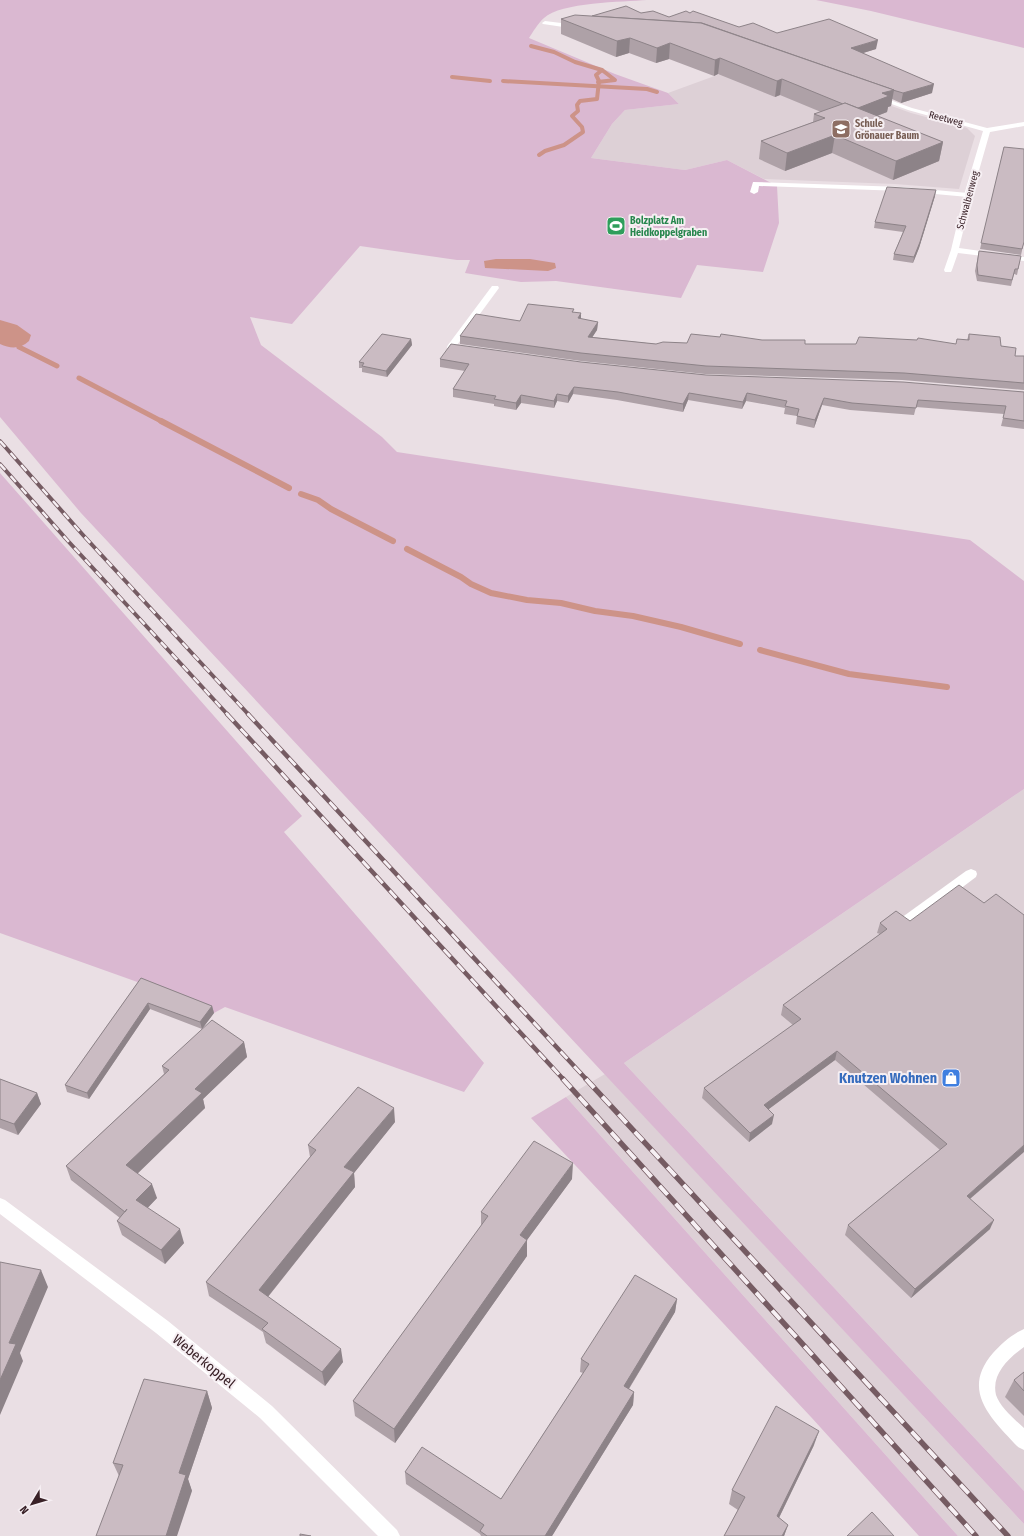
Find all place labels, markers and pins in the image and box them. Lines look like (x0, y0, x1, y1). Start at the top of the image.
school or university icon: Schule Grönauer Baum (830, 118, 852, 140)
place label: Schule Grönauer Baum (855, 118, 920, 142)
sports icon: Bolzplatz Am Heidkoppelgraben (605, 215, 627, 237)
place label: Bolzplatz Am Heidkoppelgraben (630, 215, 707, 239)
shop icon: Knutzen Wohnen (940, 1067, 962, 1089)
place label: Knutzen Wohnen (839, 1070, 937, 1087)

